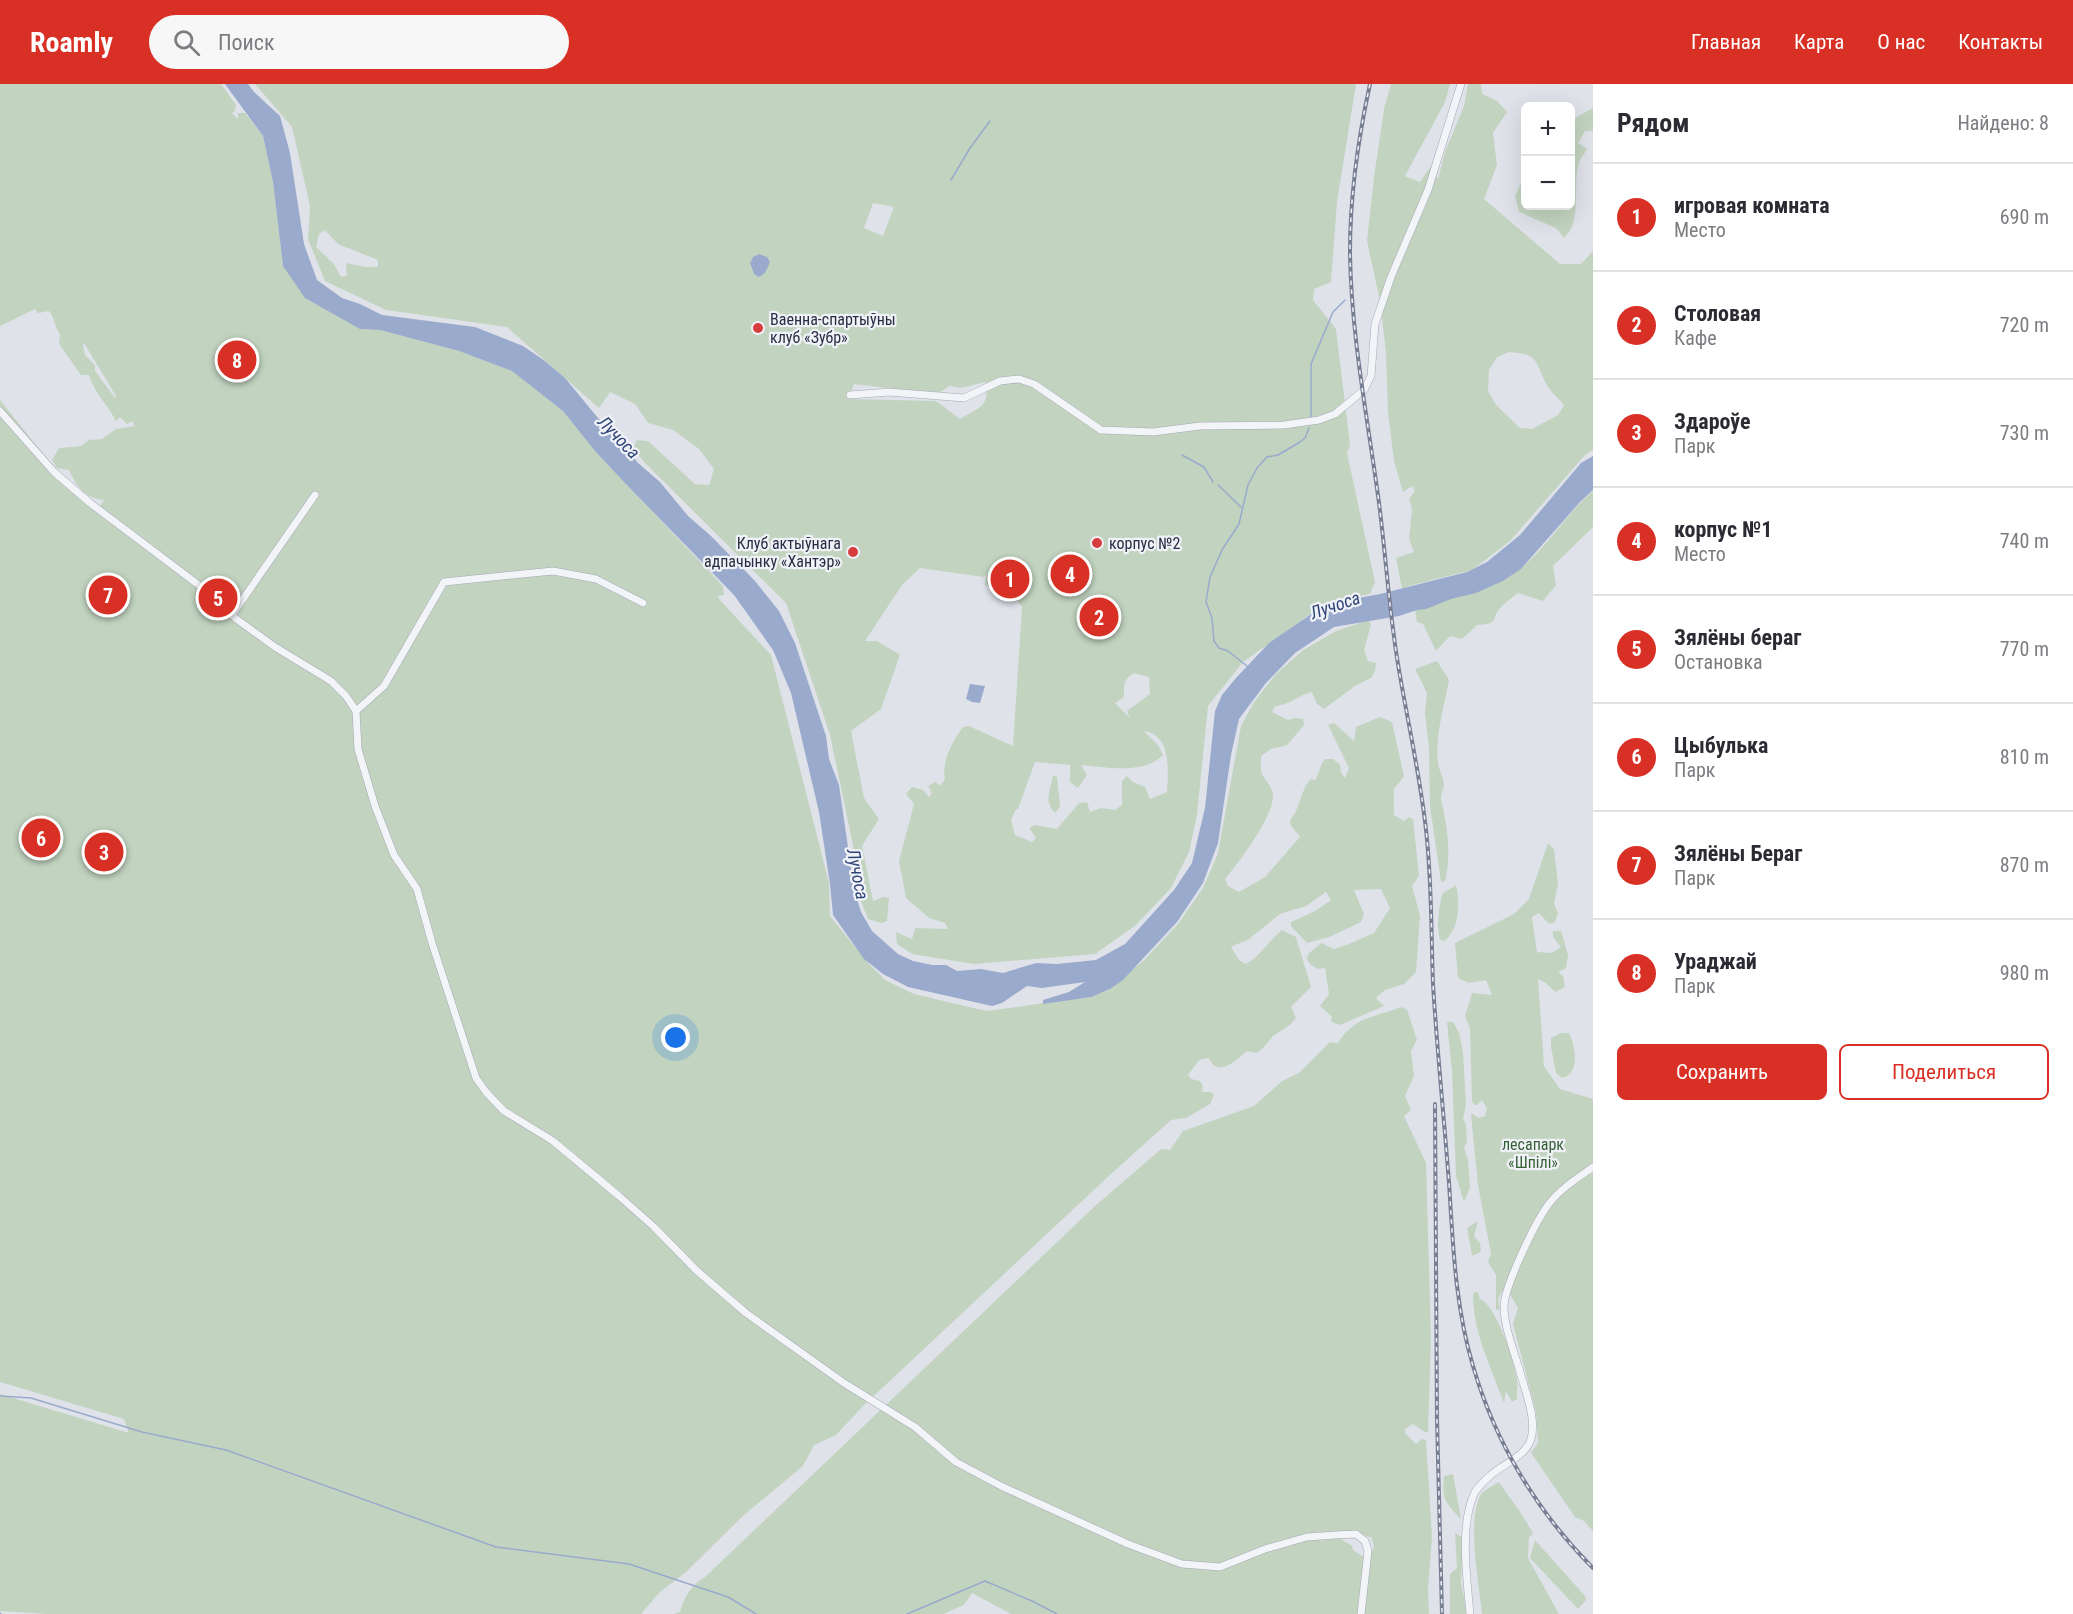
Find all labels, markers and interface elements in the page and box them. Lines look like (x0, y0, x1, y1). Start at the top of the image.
search box (149, 15, 569, 69)
text: Roamly (30, 26, 113, 59)
icon: search (170, 26, 203, 59)
text: Поиск (218, 30, 275, 55)
text: Главная (1691, 30, 1761, 54)
text: Карта (1794, 30, 1844, 54)
text: О нас (1877, 30, 1925, 54)
text: Контакты (1958, 30, 2043, 54)
map controls (1521, 102, 1575, 210)
button: + (1521, 102, 1575, 156)
text: Рядом (1617, 108, 1689, 138)
text: Найдено: 8 (1957, 111, 2049, 135)
button: − (1521, 156, 1575, 210)
text: игровая комната (1674, 193, 1830, 218)
text: 1 (1631, 205, 1642, 229)
text: 690 m (2000, 205, 2049, 229)
text: Место (1674, 218, 1726, 242)
text: Столовая (1674, 301, 1761, 326)
place label: Ваенна-спартыўны клуб «Зубр» (770, 310, 896, 347)
text: 2 (1631, 313, 1642, 337)
text: 720 m (2000, 313, 2049, 337)
marker: Ваенна-спартыўны клуб «Зубр» (751, 321, 765, 335)
text: Кафе (1674, 326, 1717, 350)
pin: 8 (218, 338, 256, 382)
text: Здароўе (1674, 409, 1751, 434)
water label: Лучоса (593, 410, 644, 463)
text: 3 (1631, 421, 1642, 445)
text: 730 m (2000, 421, 2049, 445)
text: Парк (1674, 434, 1715, 458)
text: корпус №1 (1674, 517, 1772, 542)
text: 4 (1631, 529, 1642, 553)
text: 740 m (2000, 529, 2049, 553)
place label: Клуб актыўнага адпачынку «Хантэр» (704, 534, 841, 571)
place label: корпус №2 (1109, 534, 1180, 553)
marker: корпус №2 (1090, 536, 1104, 550)
text: Место (1674, 542, 1726, 566)
marker: Клуб актыўнага адпачынку «Хантэр» (846, 545, 860, 559)
pin: 4 (1050, 552, 1090, 596)
pin: 1 (990, 556, 1030, 602)
pin: 7 (88, 572, 128, 618)
pin: 5 (198, 576, 238, 620)
water label: Лучоса (1306, 587, 1363, 624)
pin: 2 (1080, 594, 1118, 640)
text: Зялёны бераг (1674, 625, 1801, 650)
text: 5 (1631, 637, 1642, 661)
text: 770 m (2000, 637, 2049, 661)
text: Остановка (1674, 650, 1763, 674)
text: Цыбулька (1674, 733, 1768, 758)
text: 6 (1631, 745, 1642, 769)
text: 810 m (2000, 745, 2049, 769)
text: Парк (1674, 758, 1715, 782)
pin: 6 (22, 816, 60, 861)
pin: 3 (84, 830, 124, 874)
text: Зялёны Бераг (1674, 841, 1802, 866)
water label: Лучоса (843, 846, 873, 901)
text: 7 (1631, 853, 1642, 877)
text: 870 m (2000, 853, 2049, 877)
text: Парк (1674, 866, 1715, 890)
text: Ураджай (1674, 949, 1757, 974)
text: 8 (1631, 961, 1642, 985)
text: 980 m (2000, 961, 2049, 985)
text: Парк (1674, 974, 1715, 998)
your location (661, 1023, 690, 1052)
button: Сохранить (1617, 1044, 1827, 1100)
button: Поделиться (1839, 1044, 2049, 1100)
park label: лесапарк «Шпілі» (1502, 1135, 1564, 1172)

